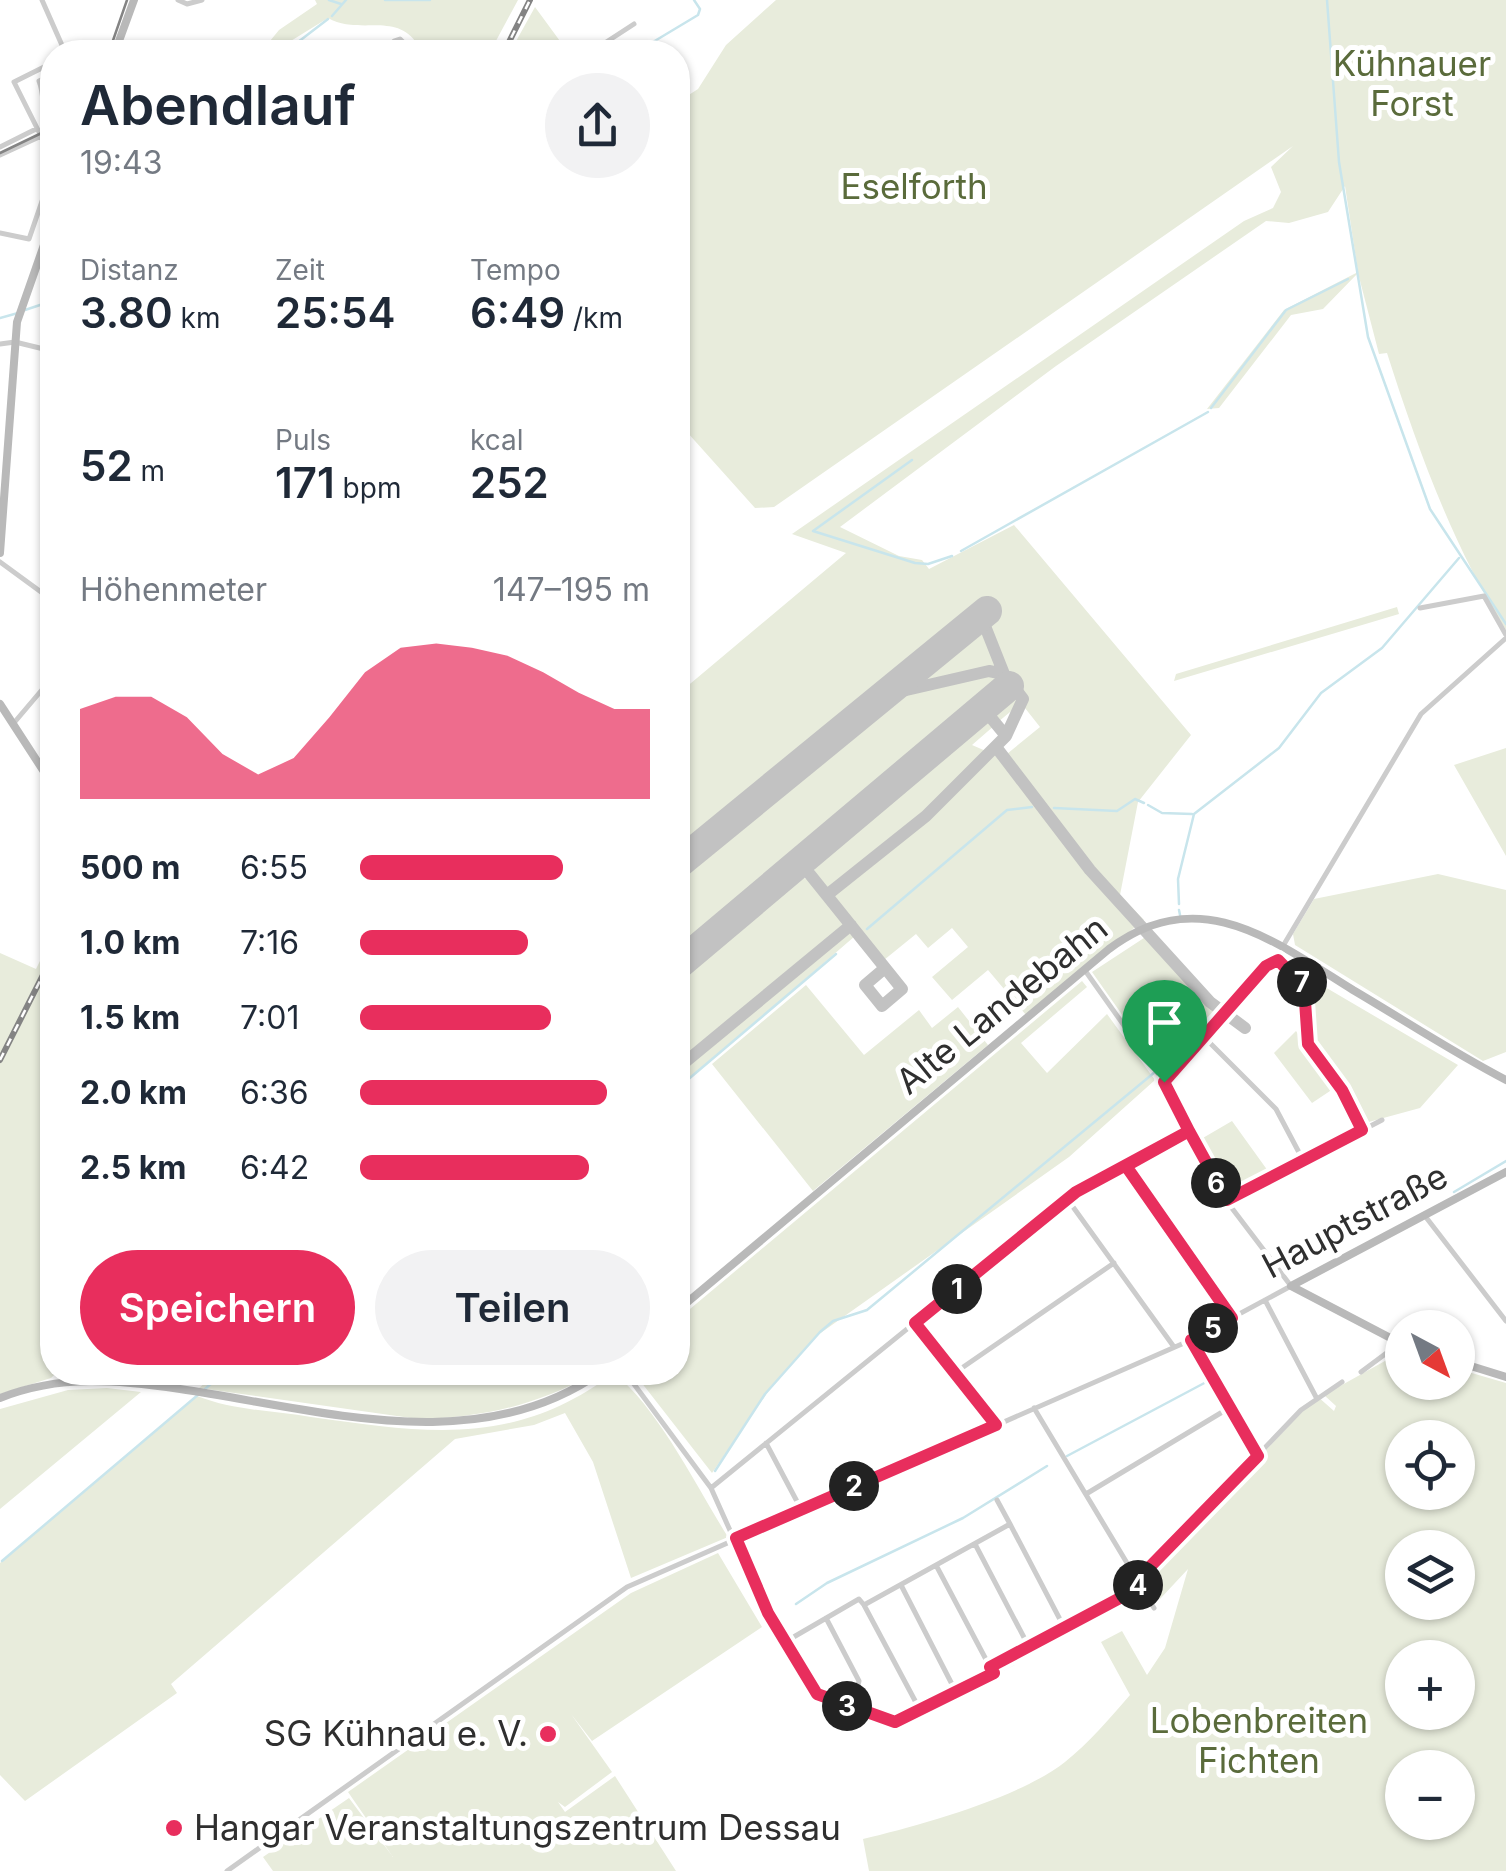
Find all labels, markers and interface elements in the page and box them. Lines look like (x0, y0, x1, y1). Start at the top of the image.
park label: Kühnauer Forst (1333, 42, 1491, 124)
text: Abendlauf (80, 72, 356, 138)
button: share (545, 73, 650, 178)
text: 19:43 (80, 143, 163, 182)
park label: Eselforth (840, 165, 988, 207)
text: Distanz (80, 253, 179, 287)
text: Zeit (275, 253, 325, 287)
text: Tempo (470, 253, 561, 287)
text: 3.80 (80, 287, 173, 338)
text: 25:54 (275, 287, 395, 338)
text: 6:49 (470, 287, 565, 338)
text: km (173, 301, 220, 335)
text: /km (565, 301, 623, 335)
text: Puls (275, 423, 331, 457)
text: kcal (470, 423, 524, 457)
text: 52 (80, 440, 133, 491)
text: m (133, 454, 165, 488)
text: 171 (275, 457, 335, 508)
text: 252 (470, 457, 549, 508)
text: bpm (335, 471, 401, 505)
text: Höhenmeter (80, 570, 267, 609)
text: 147–195 m (493, 570, 650, 609)
text: 500 m (80, 848, 180, 887)
text: 6:55 (240, 848, 308, 887)
street label: Alte Landebahn (887, 906, 1115, 1102)
text: 1.0 km (80, 923, 180, 962)
text: 7:16 (240, 923, 299, 962)
pin: 7 (1277, 957, 1327, 1007)
text: 7 (1294, 965, 1310, 999)
pin (1122, 980, 1207, 1083)
icon: arrive (1137, 995, 1192, 1050)
text: 1.5 km (80, 998, 180, 1037)
text: 7:01 (240, 998, 299, 1037)
text: 2.0 km (80, 1073, 187, 1112)
text: 6:36 (240, 1073, 309, 1112)
text: 2.5 km (80, 1148, 186, 1187)
text: 6:42 (240, 1148, 309, 1187)
street label: Hauptstraße (1255, 1154, 1454, 1286)
pin: 6 (1191, 1158, 1241, 1208)
text: 6 (1207, 1166, 1225, 1200)
button: Speichern (80, 1250, 355, 1365)
button: Teilen (375, 1250, 650, 1365)
pin: 1 (932, 1264, 982, 1314)
text: 1 (951, 1272, 963, 1306)
pin: 5 (1188, 1303, 1238, 1353)
north arrow (1385, 1310, 1475, 1400)
map controls (1385, 1310, 1475, 1840)
text: 5 (1204, 1311, 1222, 1345)
button: locate (1385, 1420, 1475, 1510)
pin: 2 (829, 1461, 879, 1511)
text: 2 (845, 1469, 863, 1503)
button: layers (1385, 1530, 1475, 1620)
pin: 4 (1113, 1560, 1163, 1610)
text: 4 (1129, 1568, 1147, 1602)
button: + (1385, 1640, 1475, 1730)
pin: 3 (822, 1681, 872, 1731)
text: 3 (838, 1689, 856, 1723)
park label: Lobenbreiten Fichten (1150, 1699, 1368, 1781)
place label: SG Kühnau e. V. (264, 1712, 528, 1754)
marker: SG Kühnau e. V. (537, 1723, 559, 1745)
button: − (1385, 1750, 1475, 1840)
place label: Hangar Veranstaltungszentrum Dessau (194, 1806, 841, 1848)
marker: Hangar Veranstaltungszentrum Dessau (163, 1817, 185, 1839)

